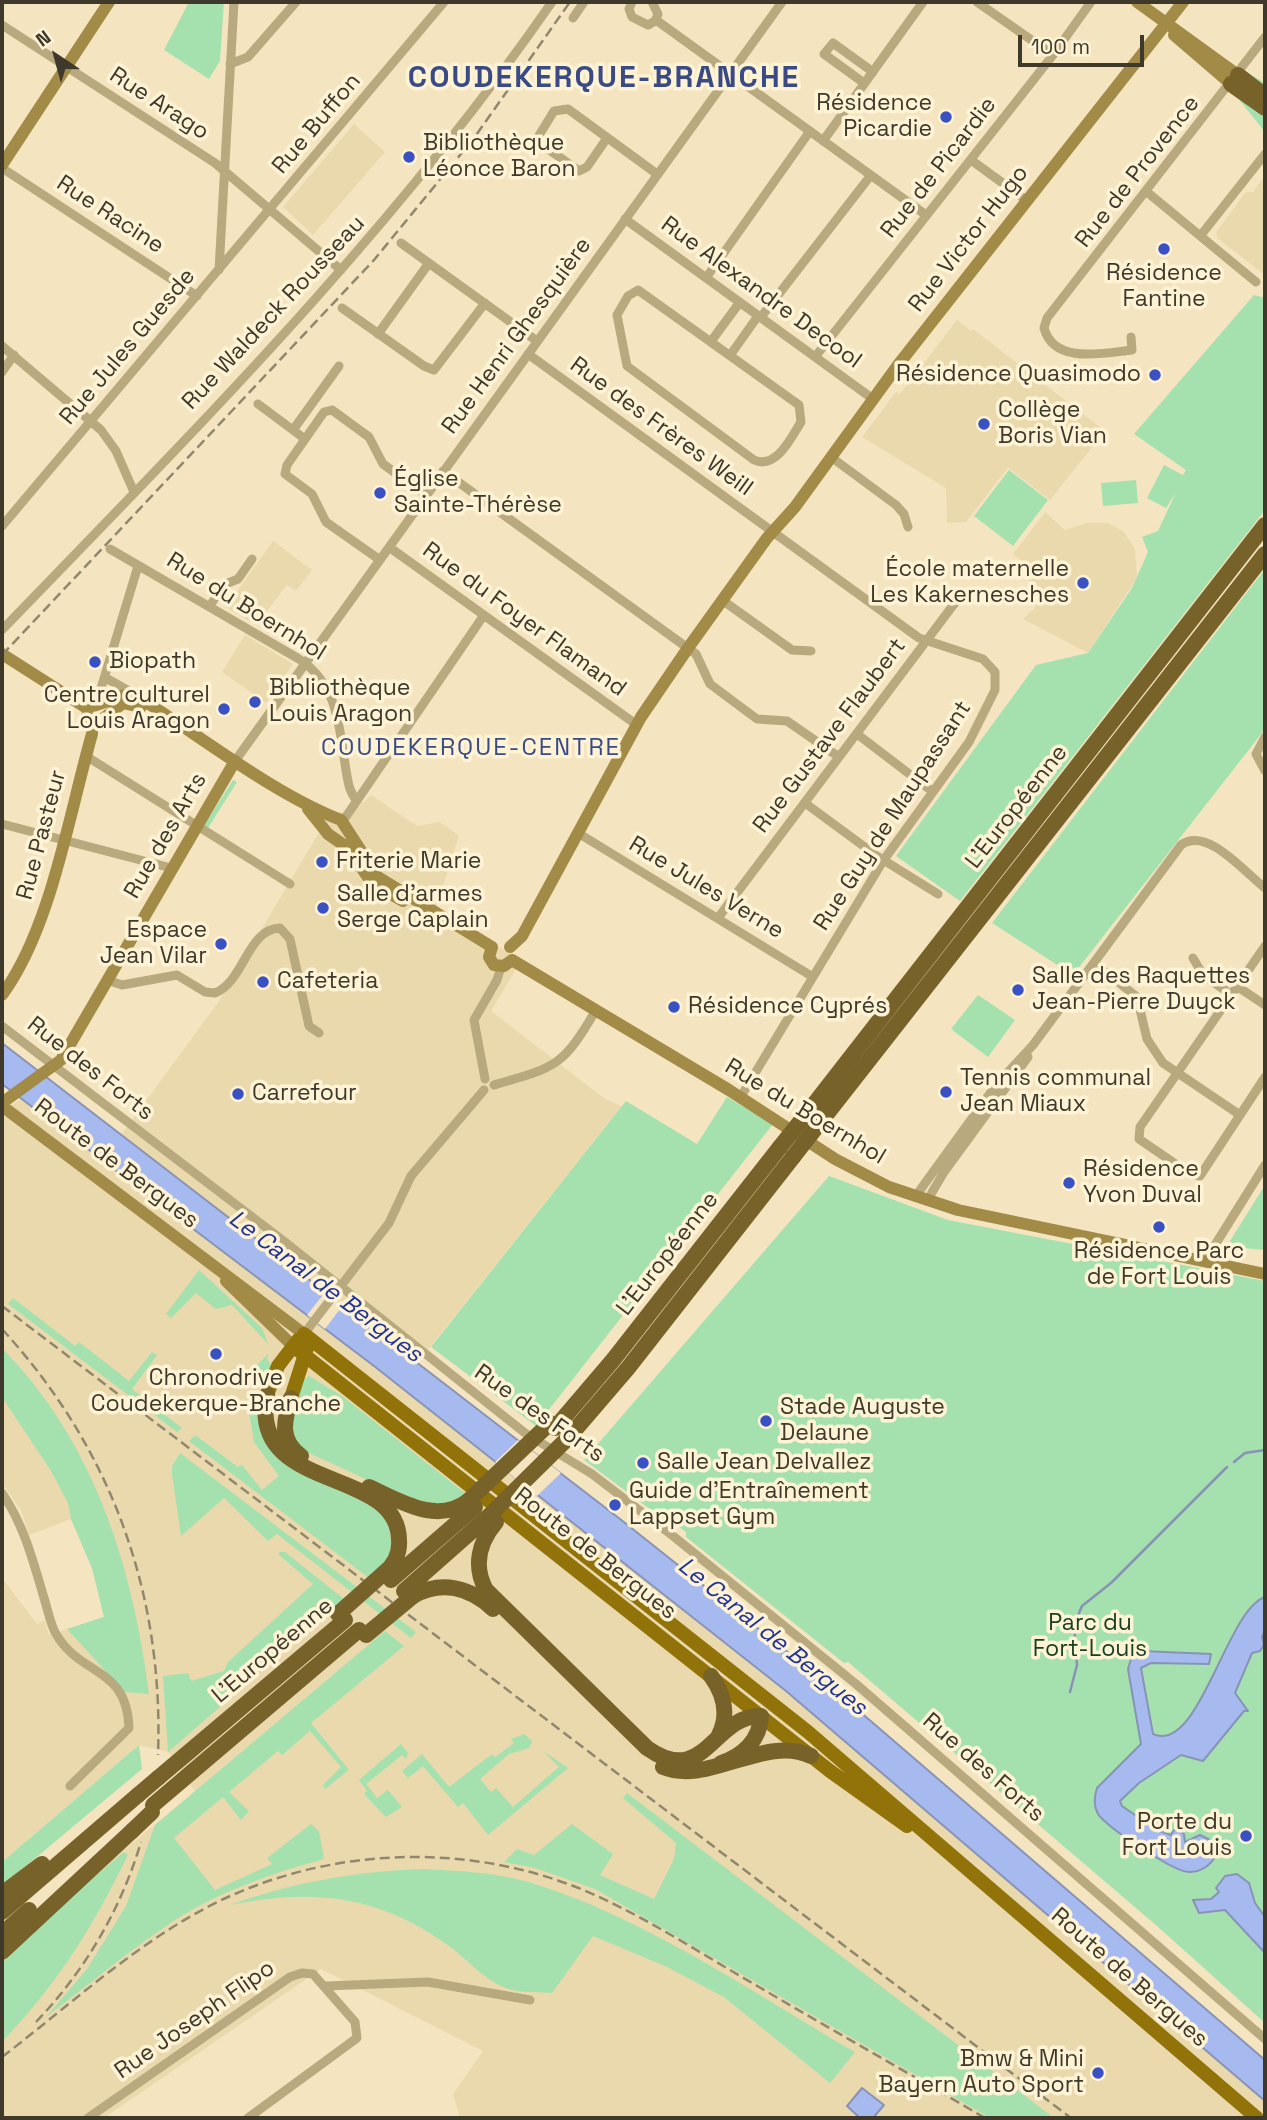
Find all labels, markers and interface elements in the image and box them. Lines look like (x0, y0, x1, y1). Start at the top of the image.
north arrow (21, 21, 91, 91)
scale bar (1022, 21, 1148, 65)
text: N (31, 25, 56, 52)
text: 100 m (1031, 33, 1090, 60)
district label: COUDEKERQUE-BRANCHE (410, 61, 798, 97)
street label: Rue Arago (104, 62, 214, 146)
street label: Rue Buffon (267, 68, 367, 180)
place label: Résidence Picardie (816, 90, 932, 144)
street label: Rue de Provence (1070, 90, 1206, 254)
street label: Rue de Picardie (875, 92, 1003, 244)
marker: Résidence Picardie (938, 109, 954, 125)
place label: Bibliothèque Léonce Baron (423, 130, 576, 184)
marker: Bibliothèque Léonce Baron (401, 149, 417, 165)
street label: Rue Victor Hugo (903, 160, 1035, 318)
street label: Rue Racine (51, 170, 169, 260)
street label: Rue Waldeck Rousseau (177, 210, 371, 416)
street label: Rue Alexandre Decool (655, 211, 867, 375)
street label: Rue Henri Ghesquière (436, 232, 598, 440)
marker: Résidence Fantine (1156, 241, 1172, 257)
place label: Résidence Fantine (1106, 260, 1222, 314)
street label: Rue Jules Guesde (54, 263, 202, 431)
street label: Rue des Frères Weill (564, 351, 758, 503)
place label: Résidence Quasimodo (896, 361, 1141, 389)
marker: Résidence Quasimodo (1147, 367, 1163, 383)
place label: Collège Boris Vian (998, 397, 1107, 451)
marker: Collège Boris Vian (976, 416, 992, 432)
place label: Église Sainte-Thérèse (394, 466, 562, 520)
marker: Église Sainte-Thérèse (372, 485, 388, 501)
street label: Rue du Foyer Flamand (417, 537, 631, 703)
street label: Rue du Boernhol (161, 547, 331, 667)
place label: École maternelle Les Kakernesches (870, 556, 1069, 610)
marker: École maternelle Les Kakernesches (1075, 575, 1091, 591)
street label: Rue Gustave Flaubert (748, 633, 912, 839)
place label: Biopath (109, 648, 196, 676)
marker: Biopath (87, 654, 103, 670)
place label: Bibliothèque Louis Aragon (269, 675, 412, 729)
place label: Centre culturel Louis Aragon (44, 682, 210, 736)
marker: Bibliothèque Louis Aragon (247, 694, 263, 710)
street label: Rue Guy de Maupassant (808, 696, 978, 936)
marker: Centre culturel Louis Aragon (216, 701, 232, 717)
district label: COUDEKERQUE-CENTRE (323, 734, 619, 762)
street label: L'Européenne (960, 740, 1074, 874)
street label: Rue Pasteur (11, 767, 73, 903)
street label: Rue des Arts (119, 768, 213, 904)
street label: Rue Jules Verne (623, 831, 789, 945)
place label: Friterie Marie (336, 848, 481, 876)
marker: Friterie Marie (314, 854, 330, 870)
place label: Salle d'armes Serge Caplain (337, 881, 489, 935)
marker: Salle d'armes Serge Caplain (315, 900, 331, 916)
place label: Espace Jean Vilar (100, 917, 207, 971)
marker: Espace Jean Vilar (213, 936, 229, 952)
place label: Salle des Raquettes Jean-Pierre Duyck (1032, 963, 1250, 1017)
place label: Cafeteria (277, 968, 378, 996)
marker: Cafeteria (255, 974, 271, 990)
marker: Salle des Raquettes Jean-Pierre Duyck (1010, 982, 1026, 998)
place label: Résidence Cyprés (688, 993, 887, 1021)
marker: Résidence Cyprés (666, 999, 682, 1015)
street label: Rue des Forts (21, 1011, 159, 1127)
street label: Rue du Boernhol (720, 1053, 890, 1171)
place label: Tennis communal Jean Miaux (960, 1065, 1151, 1119)
place label: Carrefour (252, 1080, 357, 1108)
marker: Tennis communal Jean Miaux (938, 1084, 954, 1100)
marker: Carrefour (230, 1086, 246, 1102)
street label: Route de Bergues (28, 1093, 204, 1235)
place label: Résidence Yvon Duval (1083, 1156, 1202, 1210)
marker: Résidence Yvon Duval (1061, 1175, 1077, 1191)
street label: L'Européenne (611, 1187, 725, 1321)
water label: Le Canal de Bergues (223, 1205, 427, 1369)
marker: Résidence Parc de Fort Louis (1151, 1219, 1167, 1235)
place label: Résidence Parc de Fort Louis (1074, 1238, 1244, 1292)
marker: Chronodrive Coudekerque-Branche (208, 1346, 224, 1362)
street label: Rue des Forts (469, 1359, 609, 1469)
place label: Chronodrive Coudekerque-Branche (91, 1365, 341, 1419)
place label: Stade Auguste Delaune (780, 1394, 945, 1448)
marker: Stade Auguste Delaune (758, 1413, 774, 1429)
place label: Salle Jean Delvallez (657, 1449, 871, 1477)
marker: Salle Jean Delvallez (635, 1455, 651, 1471)
place label: Guide d'Entraînement Lappset Gym (629, 1478, 869, 1532)
street label: Route de Bergues (508, 1482, 682, 1626)
marker: Guide d'Entraînement Lappset Gym (607, 1497, 623, 1513)
water label: Le Canal de Bergues (672, 1552, 872, 1722)
street label: L'Européenne (207, 1592, 339, 1710)
park label: Parc du Fort-Louis (1033, 1610, 1147, 1664)
street label: Rue des Forts (916, 1708, 1050, 1828)
place label: Porte du Fort Louis (1122, 1809, 1232, 1863)
marker: Porte du Fort Louis (1238, 1828, 1254, 1844)
street label: Route de Bergues (1045, 1902, 1213, 2054)
street label: Rue Joseph Flipo (110, 1955, 280, 2085)
place label: Bmw & Mini Bayern Auto Sport (878, 2046, 1084, 2100)
marker: Bmw & Mini Bayern Auto Sport (1090, 2065, 1106, 2081)

